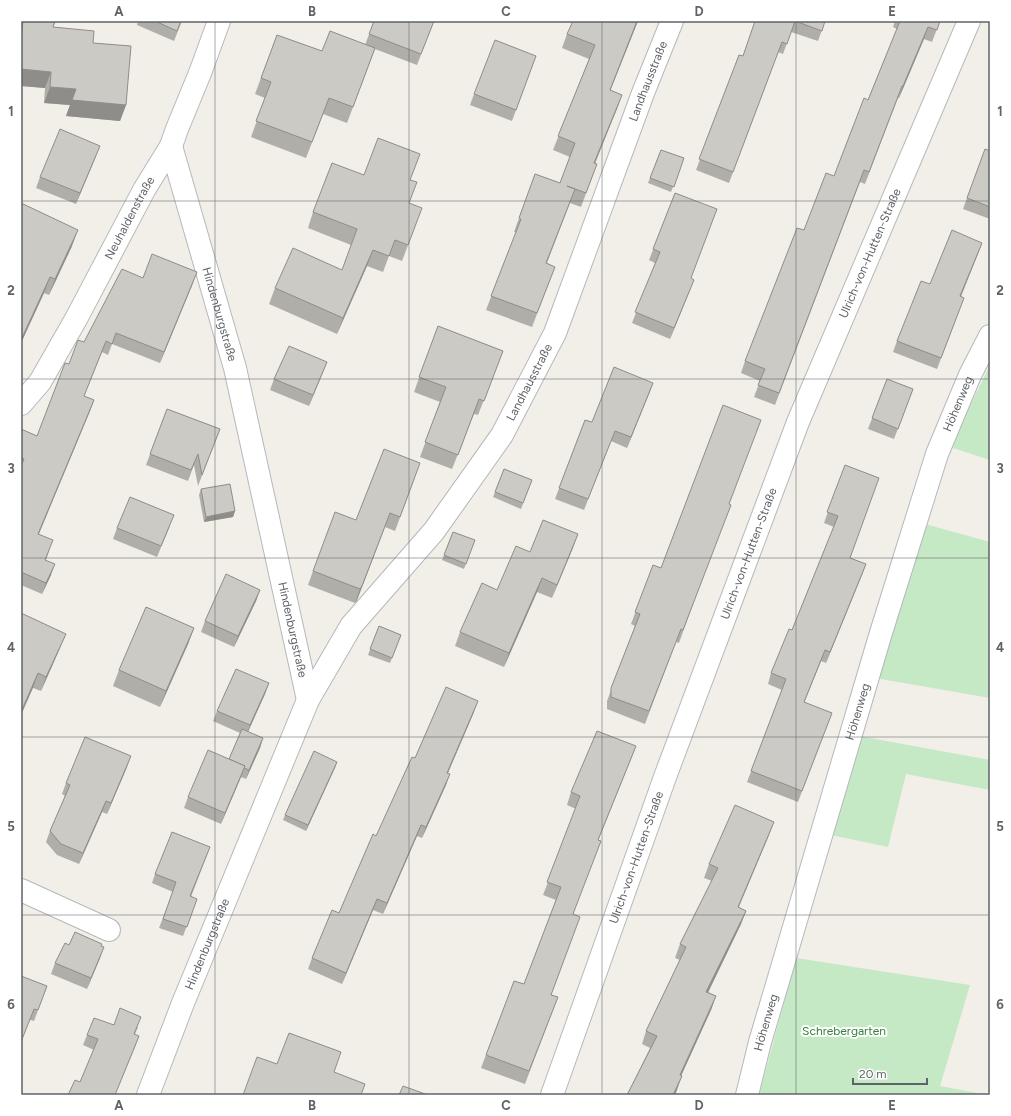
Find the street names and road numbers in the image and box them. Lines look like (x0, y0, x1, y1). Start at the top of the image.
street label: Landhausstraße (626, 39, 670, 123)
street label: Neuhaldenstraße (102, 174, 158, 262)
street label: Ulrich-von-Hutten-Straße (836, 186, 904, 320)
street label: Hindenburgstraße (199, 265, 240, 363)
street label: Landhausstraße (504, 341, 555, 423)
street label: Höhenweg (940, 374, 976, 434)
street label: Ulrich-von-Hutten-Straße (718, 485, 780, 621)
street label: Hindenburgstraße (275, 581, 310, 679)
street label: Höhenweg (843, 682, 873, 742)
street label: Ulrich-von-Hutten-Straße (606, 789, 666, 926)
street label: Hindenburgstraße (182, 896, 232, 992)
street label: Höhenweg (751, 992, 781, 1052)

